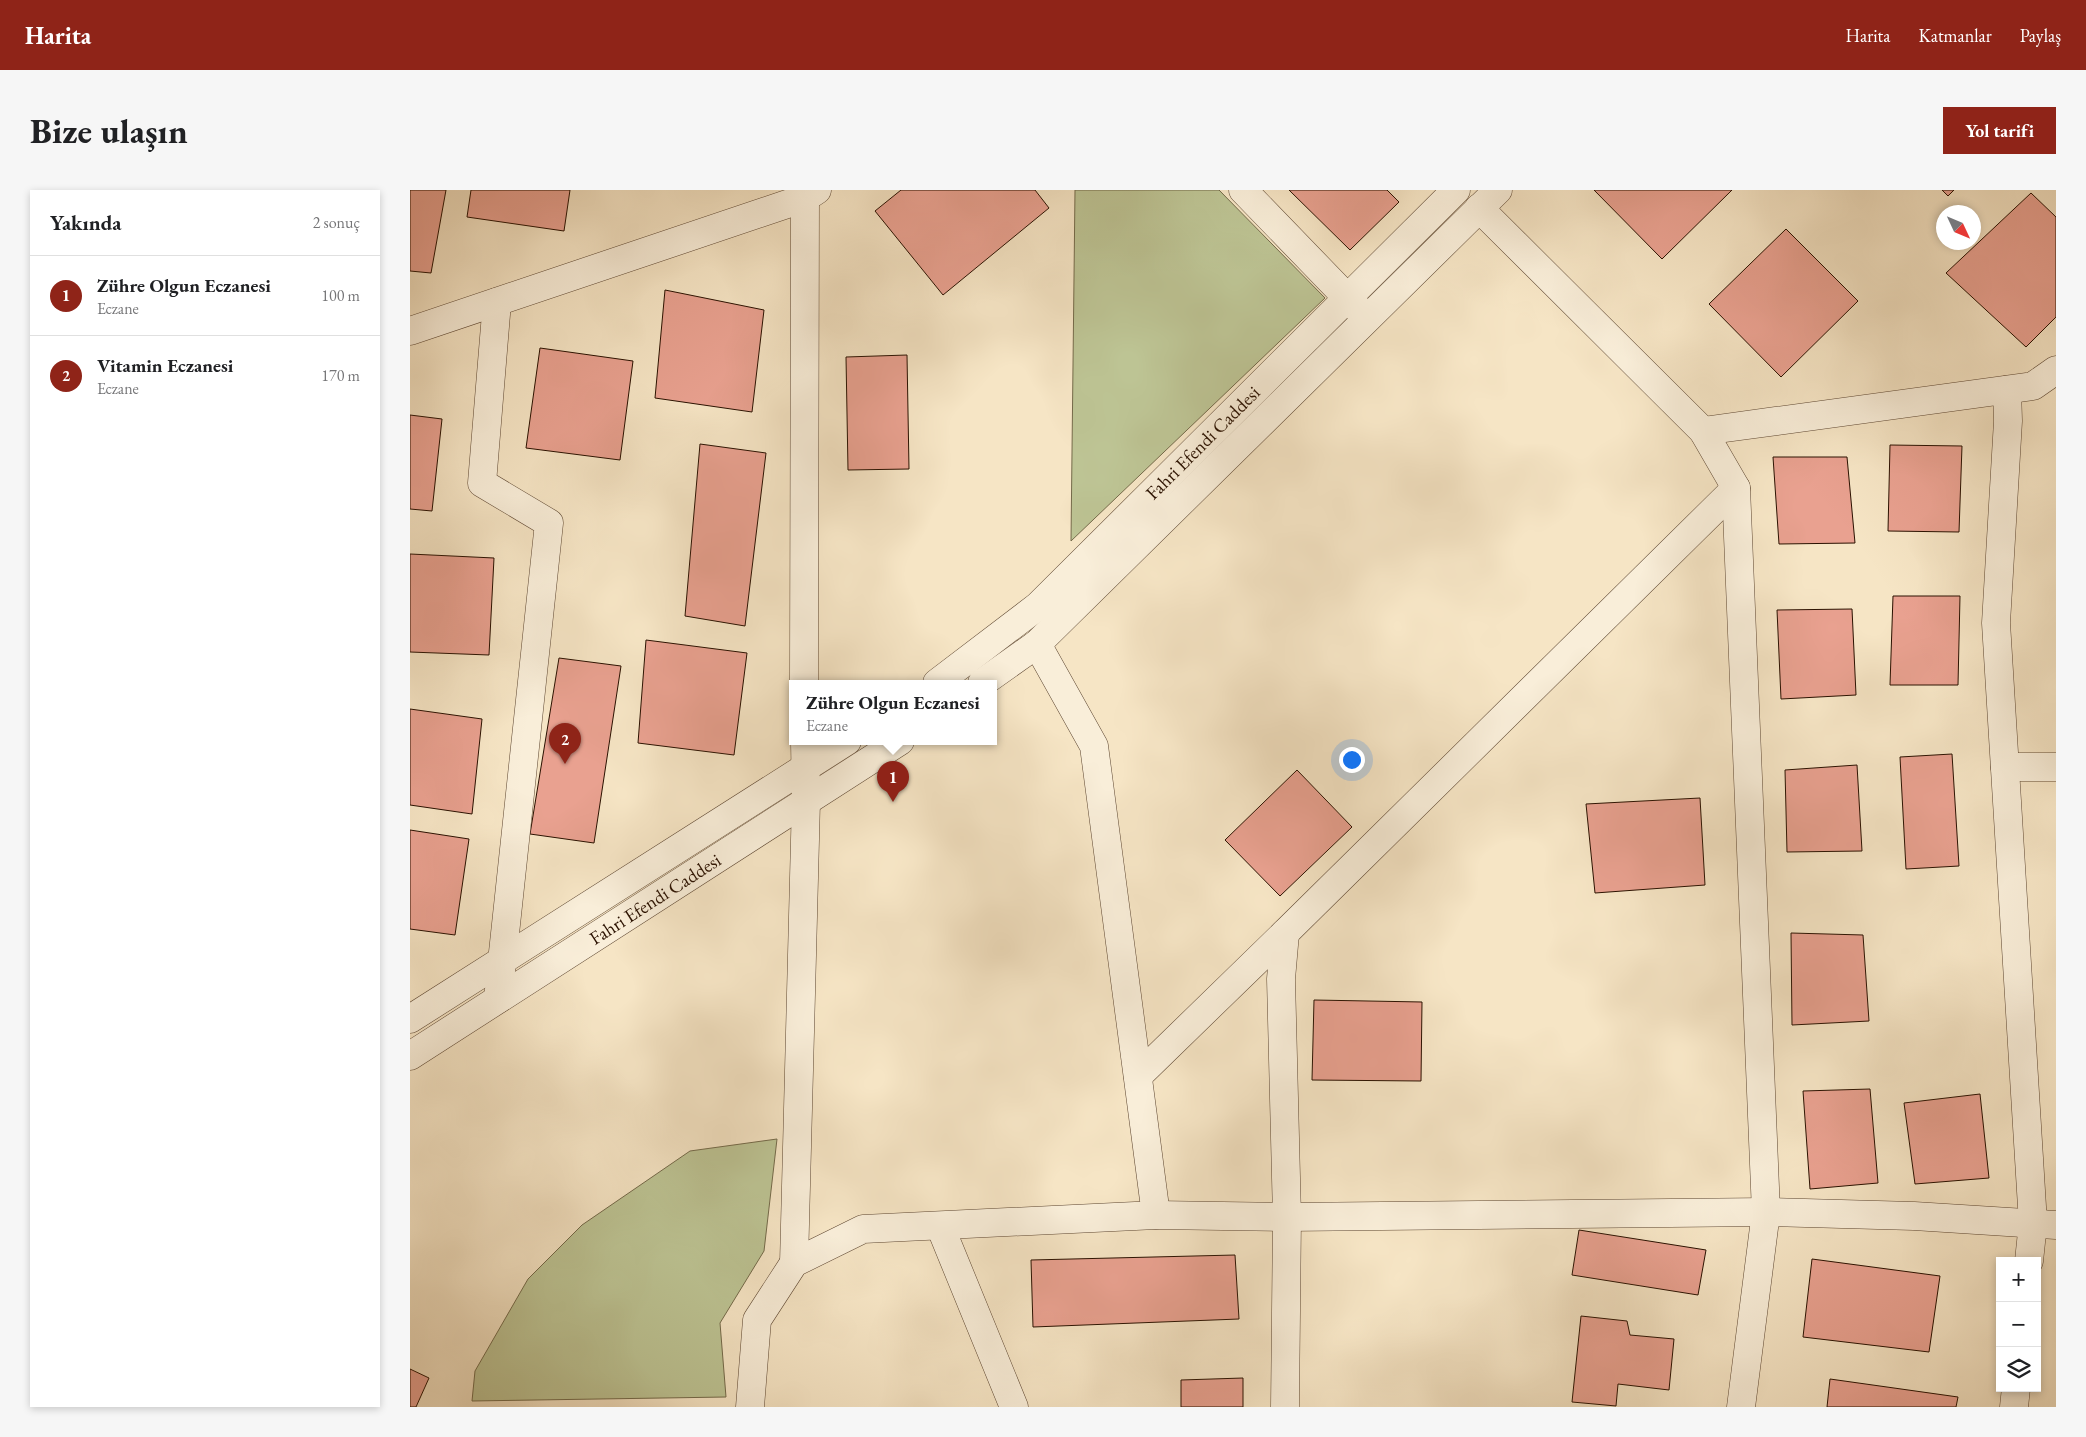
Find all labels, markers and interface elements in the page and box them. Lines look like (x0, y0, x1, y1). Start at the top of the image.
text: Harita (25, 20, 91, 51)
text: Harita (1845, 24, 1890, 47)
text: Katmanlar (1918, 24, 1992, 47)
text: Paylaş (2020, 24, 2061, 47)
button: Yol tarifi (1943, 107, 2056, 154)
text: Bize ulaşın (30, 108, 188, 153)
north arrow (1936, 205, 1981, 250)
text: Yakında (50, 209, 121, 236)
text: 2 sonuç (313, 212, 360, 233)
text: Zühre Olgun Eczanesi (97, 273, 271, 298)
text: 1 (62, 285, 70, 306)
text: 100 m (321, 285, 360, 306)
text: Eczane (97, 298, 139, 319)
text: Vitamin Eczanesi (97, 353, 233, 378)
text: 2 (62, 365, 70, 386)
text: 170 m (321, 365, 360, 386)
text: Eczane (97, 378, 139, 399)
street label: Fahri Efendi Caddesi (1140, 380, 1265, 505)
popup (789, 680, 997, 745)
text: Zühre Olgun Eczanesi (806, 690, 980, 715)
text: Eczane (806, 715, 848, 736)
pin: 2 (549, 723, 581, 764)
your location (1339, 747, 1365, 773)
pin: 1 (877, 761, 909, 802)
street label: Fahri Efendi Caddesi (584, 847, 726, 950)
map controls (1996, 1257, 2041, 1392)
button: + (1996, 1257, 2041, 1302)
button: − (1996, 1302, 2041, 1347)
button: layers (1996, 1347, 2041, 1392)

